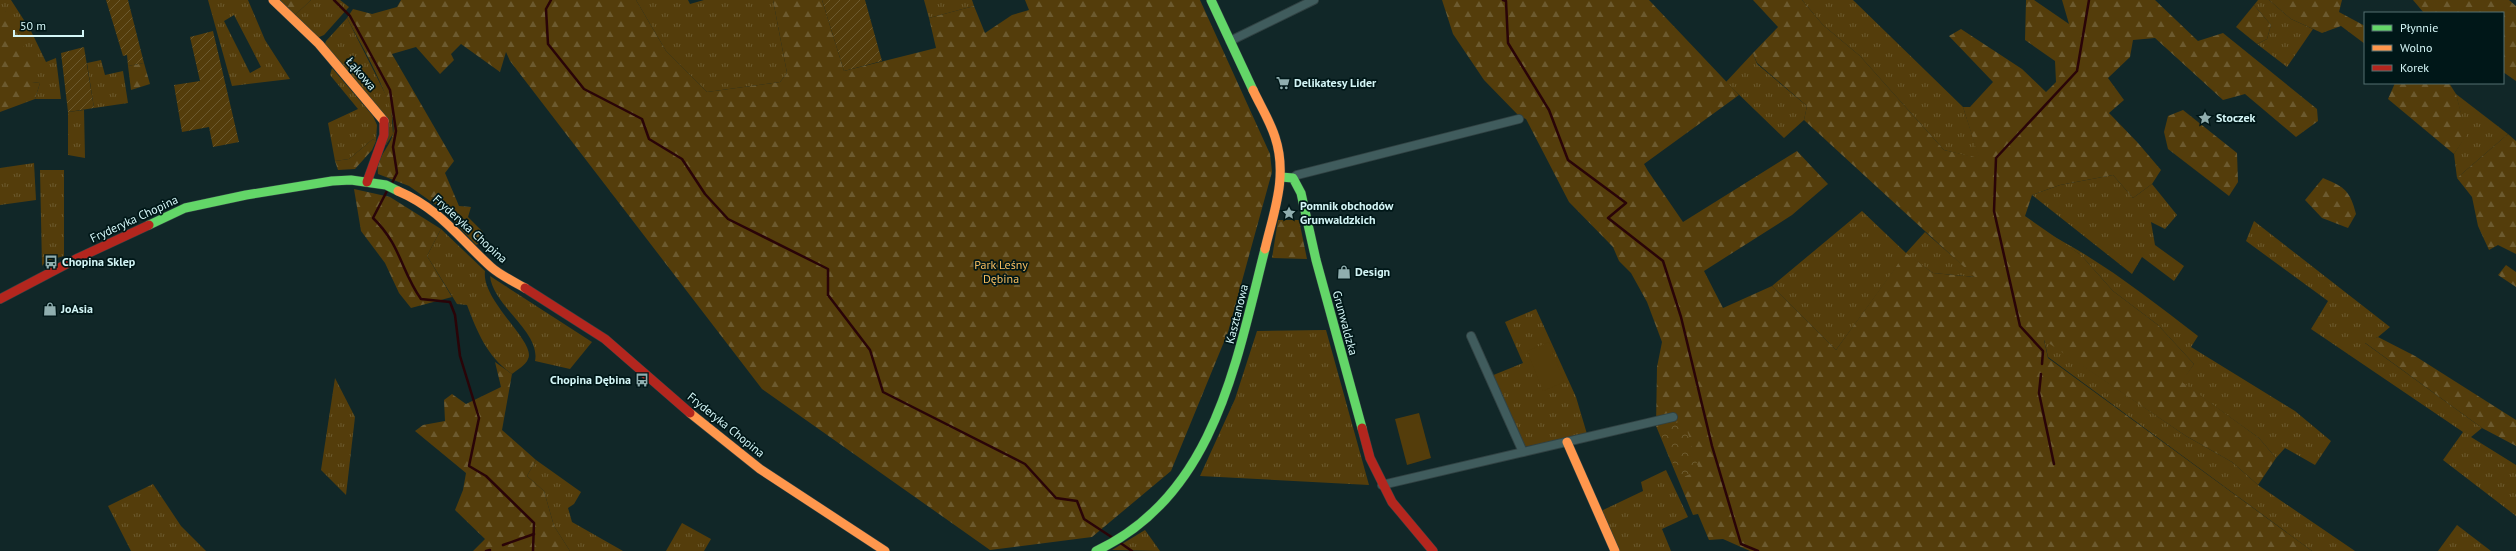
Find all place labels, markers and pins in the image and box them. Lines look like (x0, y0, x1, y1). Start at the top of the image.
supermarket icon: Delikatesy Lider (1275, 75, 1291, 91)
place label: Delikatesy Lider (1294, 75, 1377, 90)
place icon: Stoczek (2197, 110, 2213, 126)
place label: Stoczek (2216, 110, 2256, 125)
place label: Pomnik obchodów Grunwaldzkich (1300, 198, 1394, 227)
place icon: Pomnik obchodów Grunwaldzkich (1281, 205, 1297, 221)
bus stop icon: Chopina Sklep (43, 254, 59, 270)
place label: Chopina Sklep (62, 254, 136, 269)
shop icon: Design (1336, 264, 1352, 280)
place label: Design (1355, 264, 1390, 279)
shop icon: JoAsia (42, 301, 58, 317)
place label: JoAsia (60, 301, 93, 316)
place label: Chopina Dębina (550, 372, 631, 387)
bus stop icon: Chopina Dębina (634, 372, 650, 388)

